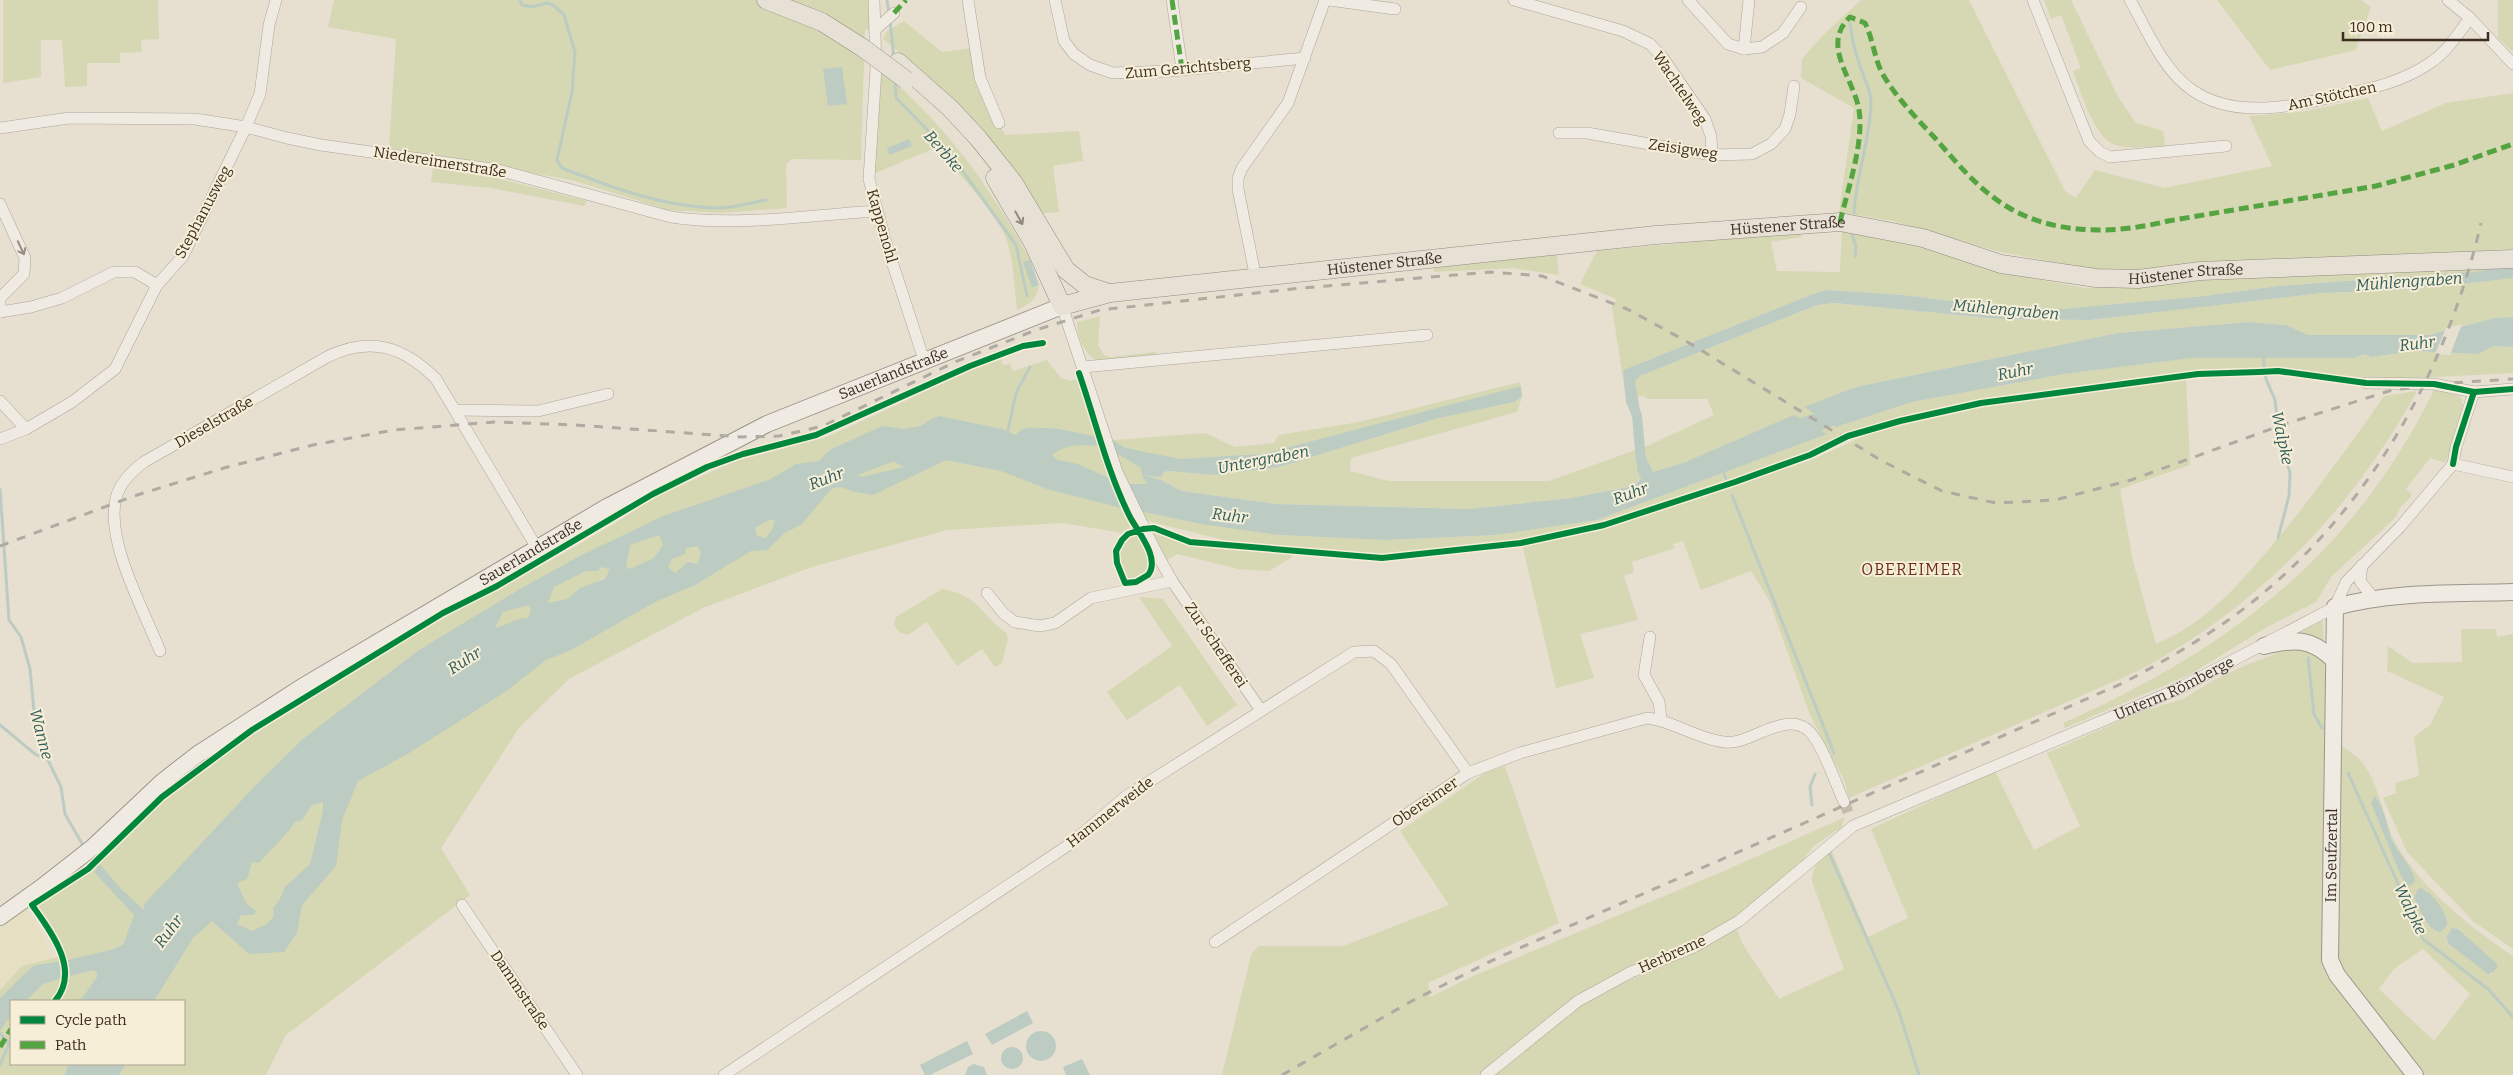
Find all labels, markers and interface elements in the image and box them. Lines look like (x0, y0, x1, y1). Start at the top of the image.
scale bar (2343, 10, 2488, 42)
text: 100 m (2350, 18, 2393, 36)
street label: Wachtelweg (1649, 48, 1711, 128)
street label: Zum Gerichtsberg (1124, 54, 1252, 82)
street label: Am Stötchen (2286, 78, 2378, 114)
water label: Berbke (920, 126, 967, 176)
street label: Zeisigweg (1647, 135, 1719, 163)
street label: Niedereimerstraße (372, 143, 508, 181)
street label: Stephanusweg (171, 162, 235, 262)
street label: Kappenohl (863, 187, 901, 265)
one-way arrow (1014, 210, 1024, 225)
street label: Hüstener Straße (1730, 213, 1847, 239)
one-way arrow (17, 240, 26, 255)
street label: Hüstener Straße (1326, 249, 1443, 279)
street label: Hüstener Straße (2128, 260, 2244, 288)
water label: Mühlengraben (2355, 268, 2463, 295)
water label: Mühlengraben (1952, 295, 2060, 324)
water label: Ruhr (2398, 332, 2437, 355)
street label: Sauerlandstraße (836, 344, 951, 403)
water label: Ruhr (1996, 358, 2036, 384)
street label: Dieselstraße (172, 392, 256, 452)
water label: Walpke (2268, 410, 2297, 467)
water label: Untergraben (1216, 441, 1310, 478)
water label: Ruhr (806, 463, 848, 494)
water label: Ruhr (1610, 478, 1652, 508)
water label: Ruhr (1211, 504, 1250, 527)
street label: Sauerlandstraße (476, 515, 585, 589)
district label: OBEREIMER (1861, 560, 1963, 579)
street label: Zur Schefferei (1181, 599, 1251, 691)
water label: Ruhr (444, 642, 486, 678)
street label: Unterm Römberge (2111, 652, 2237, 724)
water label: Wanne (26, 707, 57, 762)
street label: Hammerweide (1063, 773, 1157, 851)
street label: Obereimer (1388, 773, 1462, 831)
street label: Im Seufzertal (2322, 808, 2341, 903)
water label: Walpke (2390, 881, 2431, 938)
water label: Ruhr (150, 910, 188, 951)
street label: Herbreme (1635, 931, 1709, 977)
street label: Dammstraße (487, 947, 553, 1033)
legend (10, 1000, 185, 1065)
text: Cycle path (55, 1011, 127, 1029)
text: Path (55, 1036, 87, 1054)

